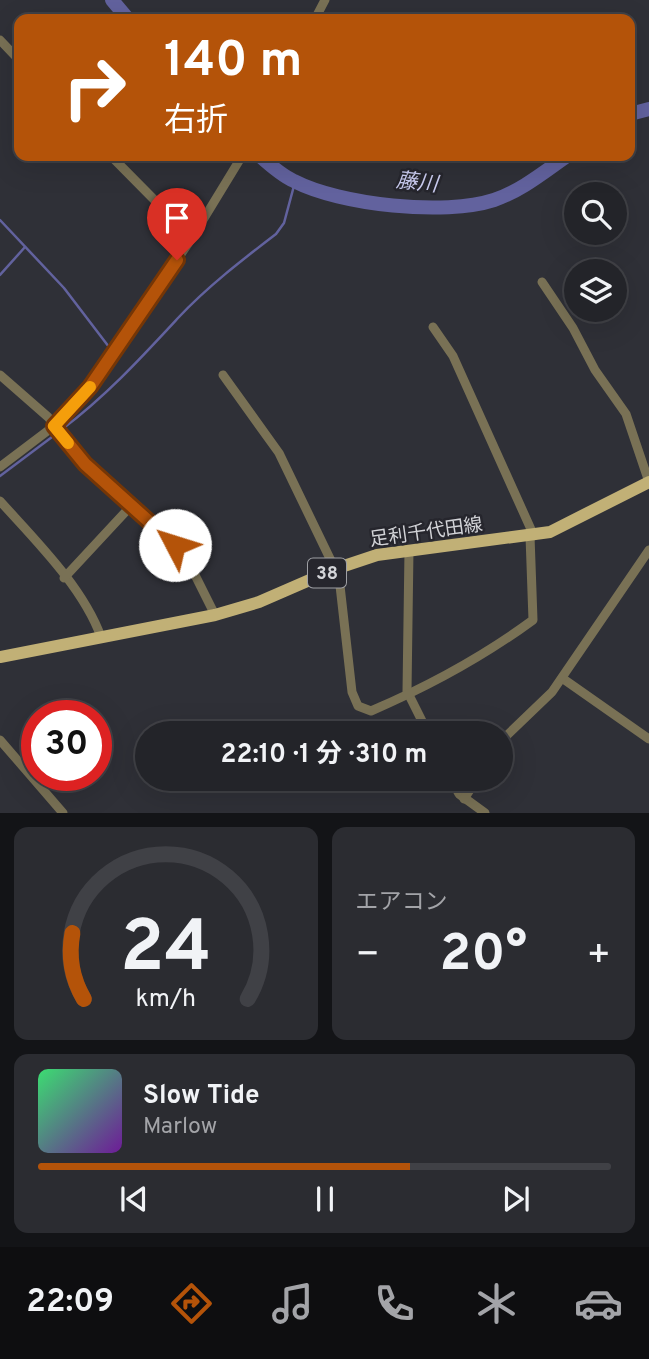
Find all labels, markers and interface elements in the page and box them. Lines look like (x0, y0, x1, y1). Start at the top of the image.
text: 140 m (164, 32, 303, 94)
icon: right (49, 42, 140, 133)
text: 右折 (164, 102, 228, 142)
water label: 藤川 (395, 168, 441, 199)
map controls (564, 182, 627, 322)
button: search (564, 182, 627, 245)
pin (147, 188, 207, 260)
icon: arrive (158, 199, 196, 237)
button: layers (564, 259, 627, 322)
position arrow (138, 508, 212, 582)
street label: 足利千代田線 (368, 513, 484, 553)
road number: 38 (308, 558, 346, 588)
speed limit sign: 30 (21, 700, 112, 791)
text: 22:10 · 1 分 · 310 m (221, 739, 427, 772)
text: エアコン (356, 889, 448, 918)
text: 24 (120, 906, 211, 998)
text: 20° (439, 923, 527, 989)
text: − (356, 932, 380, 981)
text: + (586, 932, 611, 981)
text: km/h (135, 984, 196, 1016)
text: Slow Tide (143, 1080, 260, 1113)
text: Marlow (143, 1113, 217, 1142)
icon: previous (115, 1180, 153, 1218)
icon: pause (306, 1180, 344, 1218)
icon: next (497, 1180, 535, 1218)
icon: directions (167, 1279, 216, 1328)
icon: music (268, 1279, 317, 1328)
icon: phone (370, 1279, 419, 1328)
icon: climate (472, 1279, 521, 1328)
icon: car (574, 1279, 623, 1328)
text: 22:09 (26, 1283, 114, 1323)

